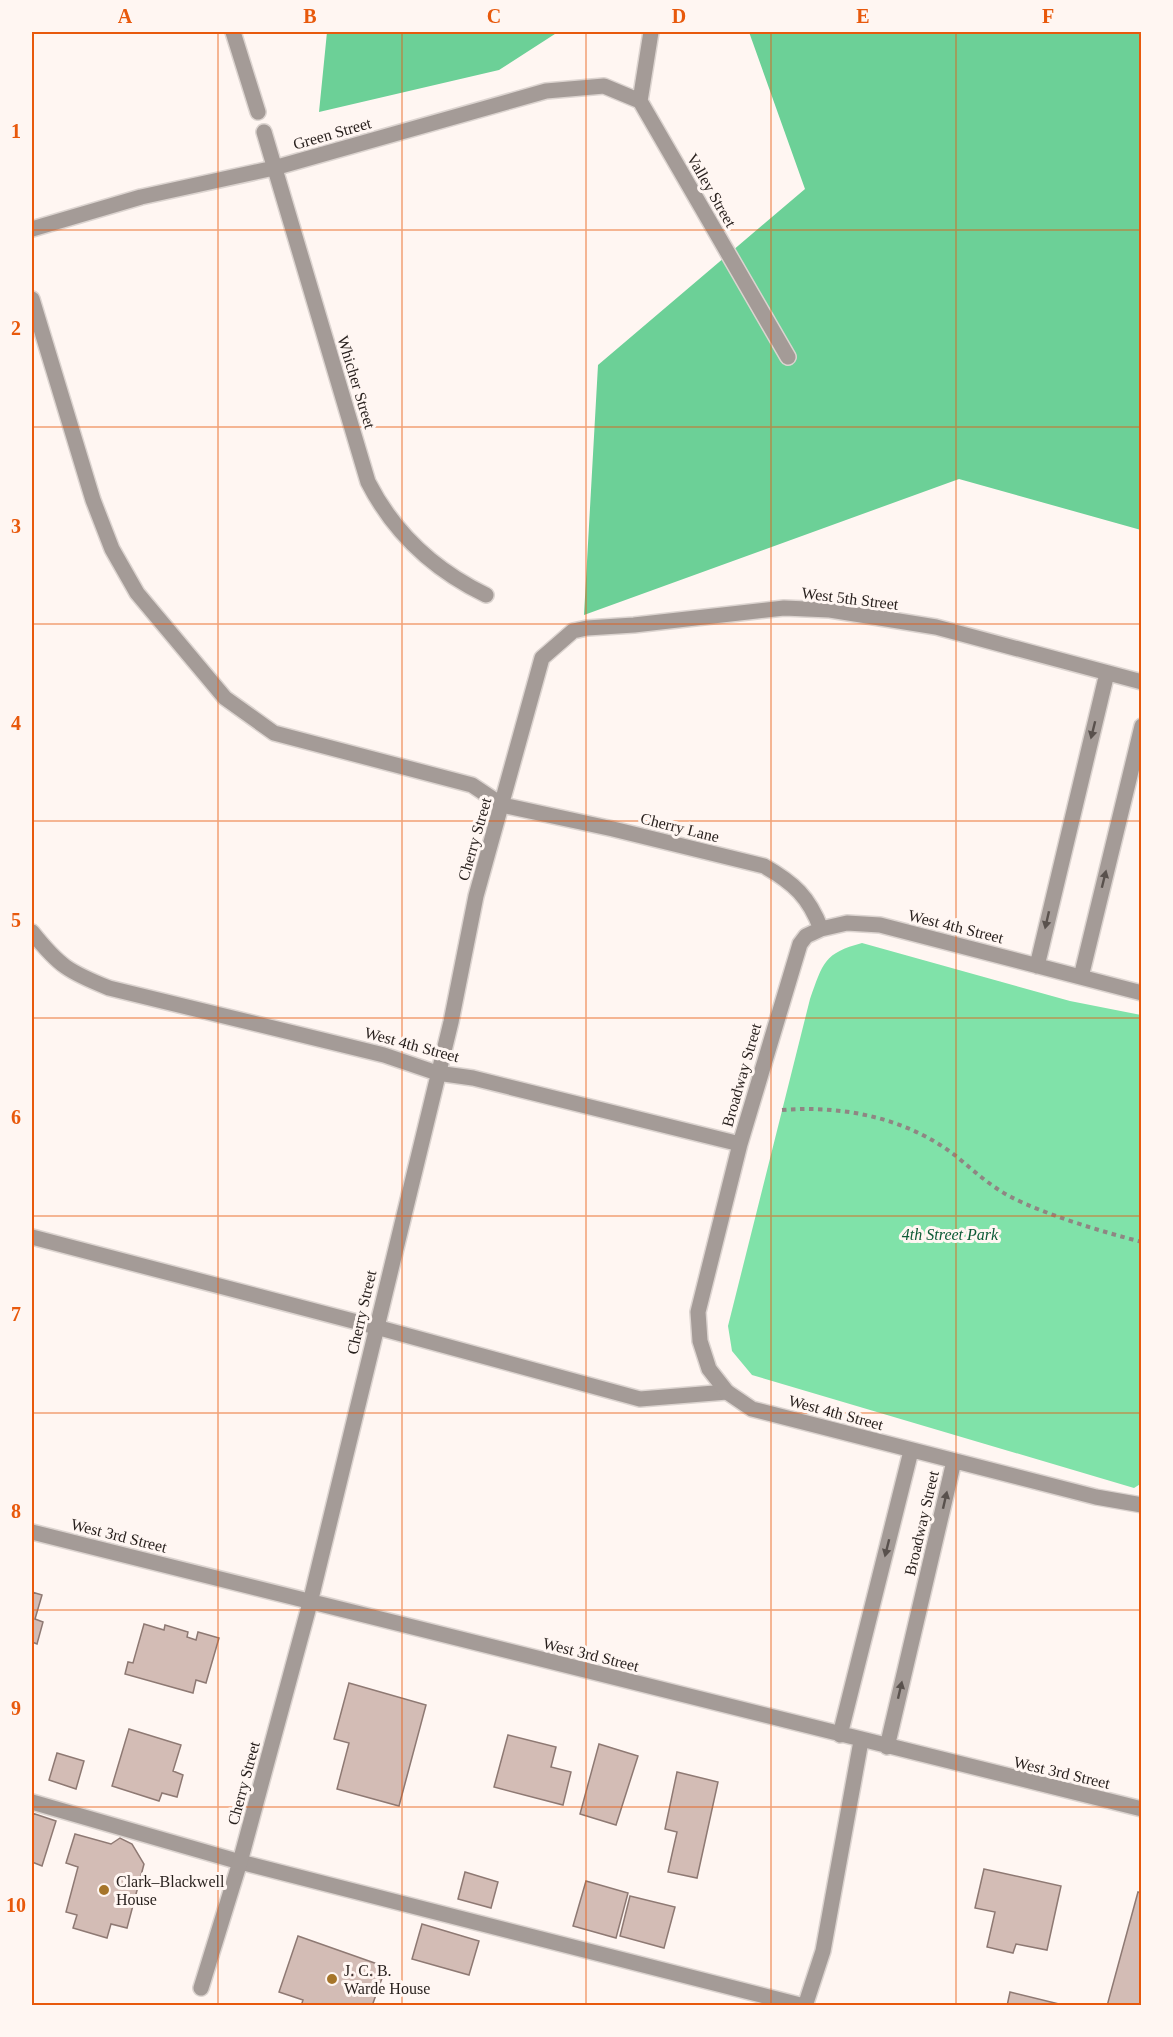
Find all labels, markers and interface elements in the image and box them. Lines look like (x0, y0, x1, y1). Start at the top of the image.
text: A (118, 5, 133, 27)
text: B (303, 5, 317, 27)
text: C (487, 5, 501, 27)
text: D (672, 5, 686, 27)
text: E (856, 5, 870, 27)
text: F (1042, 5, 1054, 27)
street label: Green Street (291, 114, 374, 153)
text: 1 (11, 120, 21, 142)
street label: Valley Street (683, 150, 740, 231)
text: 2 (11, 317, 21, 339)
street label: Whicher Street (334, 334, 379, 431)
text: 3 (11, 515, 21, 537)
street label: West 5th Street (801, 584, 900, 613)
text: 4 (11, 712, 21, 734)
one-way arrow (1087, 721, 1097, 739)
street label: Cherry Street (454, 795, 496, 883)
street label: Cherry Lane (639, 810, 721, 846)
one-way arrow (1100, 870, 1110, 888)
street label: West 4th Street (907, 906, 1006, 947)
text: 5 (11, 909, 21, 931)
one-way arrow (1042, 910, 1052, 929)
street label: Broadway Street (719, 1021, 766, 1129)
street label: West 4th Street (363, 1024, 462, 1065)
text: 6 (11, 1106, 21, 1128)
park label: 4th Street Park (902, 1226, 999, 1243)
street label: Cherry Street (344, 1268, 381, 1356)
text: 7 (11, 1303, 21, 1325)
street label: West 4th Street (787, 1392, 886, 1433)
street label: Broadway Street (901, 1468, 943, 1577)
one-way arrow (940, 1491, 950, 1509)
text: 8 (11, 1500, 21, 1522)
street label: West 3rd Street (69, 1515, 169, 1556)
one-way arrow (882, 1539, 891, 1557)
street label: West 3rd Street (541, 1634, 641, 1675)
one-way arrow (896, 1681, 906, 1699)
text: 9 (11, 1697, 21, 1719)
street label: Cherry Street (224, 1739, 264, 1827)
street label: West 3rd Street (1012, 1753, 1112, 1792)
place label: Clark–Blackwell House (116, 1873, 225, 1908)
marker: Clark–Blackwell House (97, 1883, 111, 1897)
text: 10 (6, 1894, 26, 1916)
place label: J. C. B. Warde House (344, 1962, 430, 1997)
marker: J. C. B. Warde House (325, 1972, 339, 1986)

